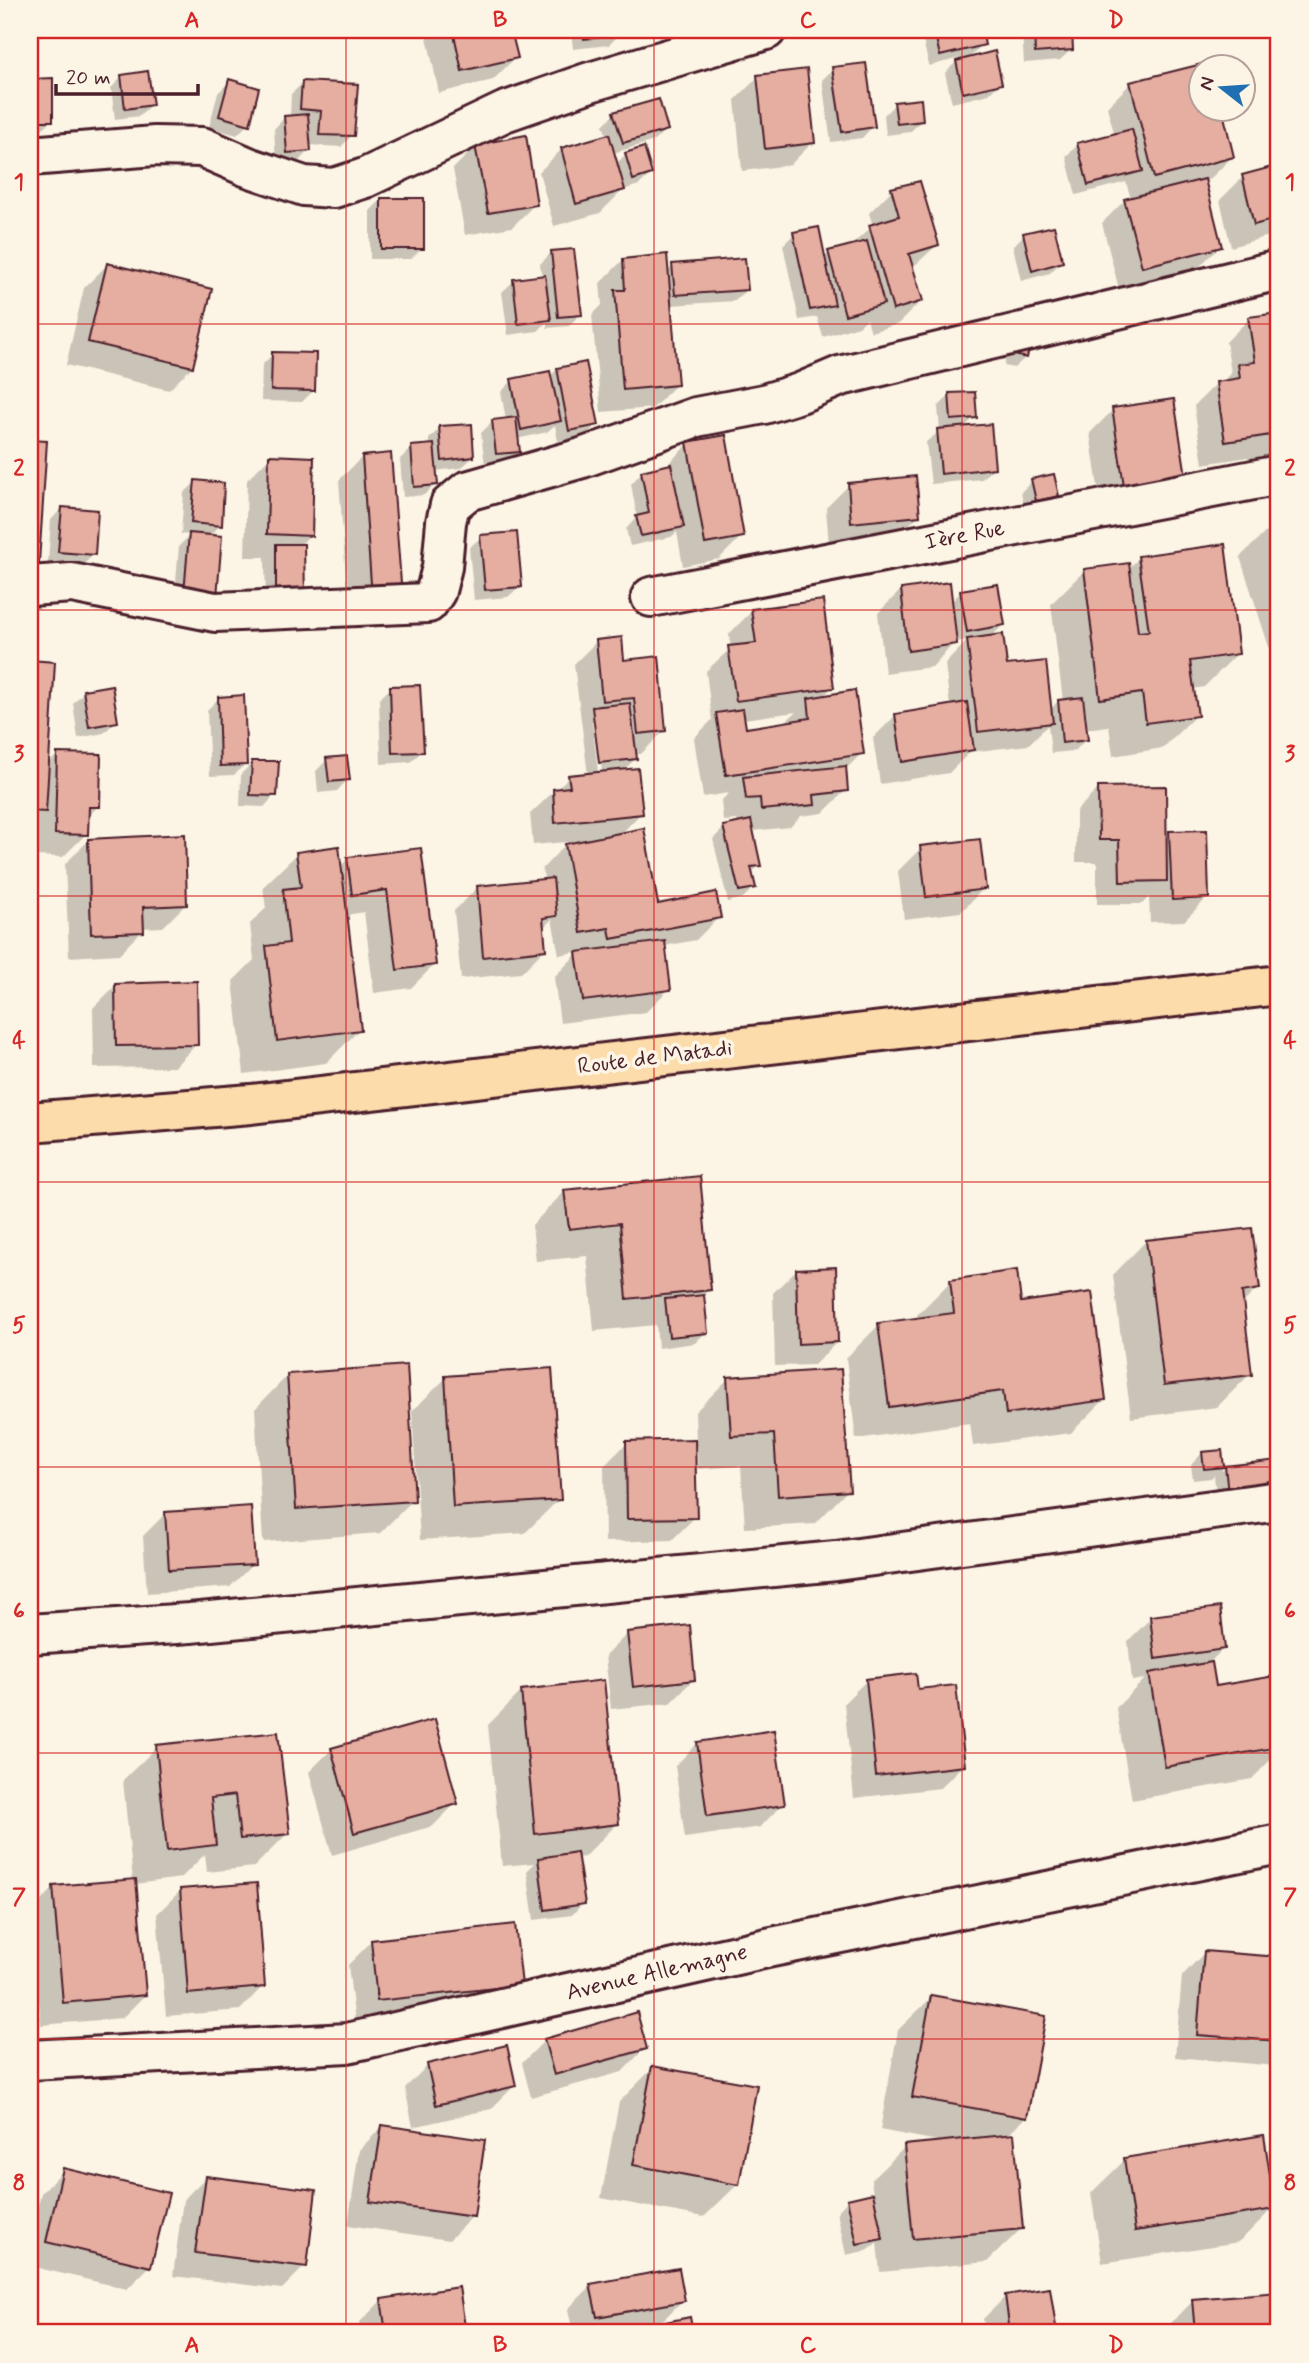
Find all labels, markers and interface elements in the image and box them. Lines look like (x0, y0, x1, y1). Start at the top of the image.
text: A (184, 6, 200, 36)
text: B (493, 6, 508, 36)
text: C (800, 6, 817, 36)
text: D (1108, 6, 1124, 36)
scale bar (56, 52, 198, 96)
north arrow (1186, 52, 1256, 122)
text: 20 m (66, 64, 111, 92)
text: N (1193, 74, 1221, 93)
text: 1 (14, 168, 24, 198)
text: 1 (1285, 168, 1295, 198)
text: 2 (13, 454, 25, 484)
text: 2 (1284, 454, 1296, 484)
street label: Ière Rue (923, 514, 1008, 558)
text: 3 (14, 740, 25, 770)
text: 3 (1285, 740, 1296, 770)
text: 4 (12, 1026, 26, 1056)
text: 4 (1283, 1026, 1297, 1056)
street label: Route de Matadi (576, 1034, 734, 1082)
text: 5 (12, 1311, 26, 1341)
text: 5 (1283, 1311, 1297, 1341)
text: 6 (13, 1597, 25, 1627)
text: 6 (1284, 1597, 1296, 1627)
text: 7 (12, 1883, 26, 1913)
text: 7 (1283, 1883, 1297, 1913)
street label: Avenue Allemagne (563, 1938, 751, 2008)
text: 8 (13, 2169, 25, 2199)
text: 8 (1284, 2169, 1296, 2199)
text: A (184, 2331, 200, 2361)
text: B (493, 2331, 508, 2361)
text: C (800, 2331, 817, 2361)
text: D (1108, 2331, 1124, 2361)

